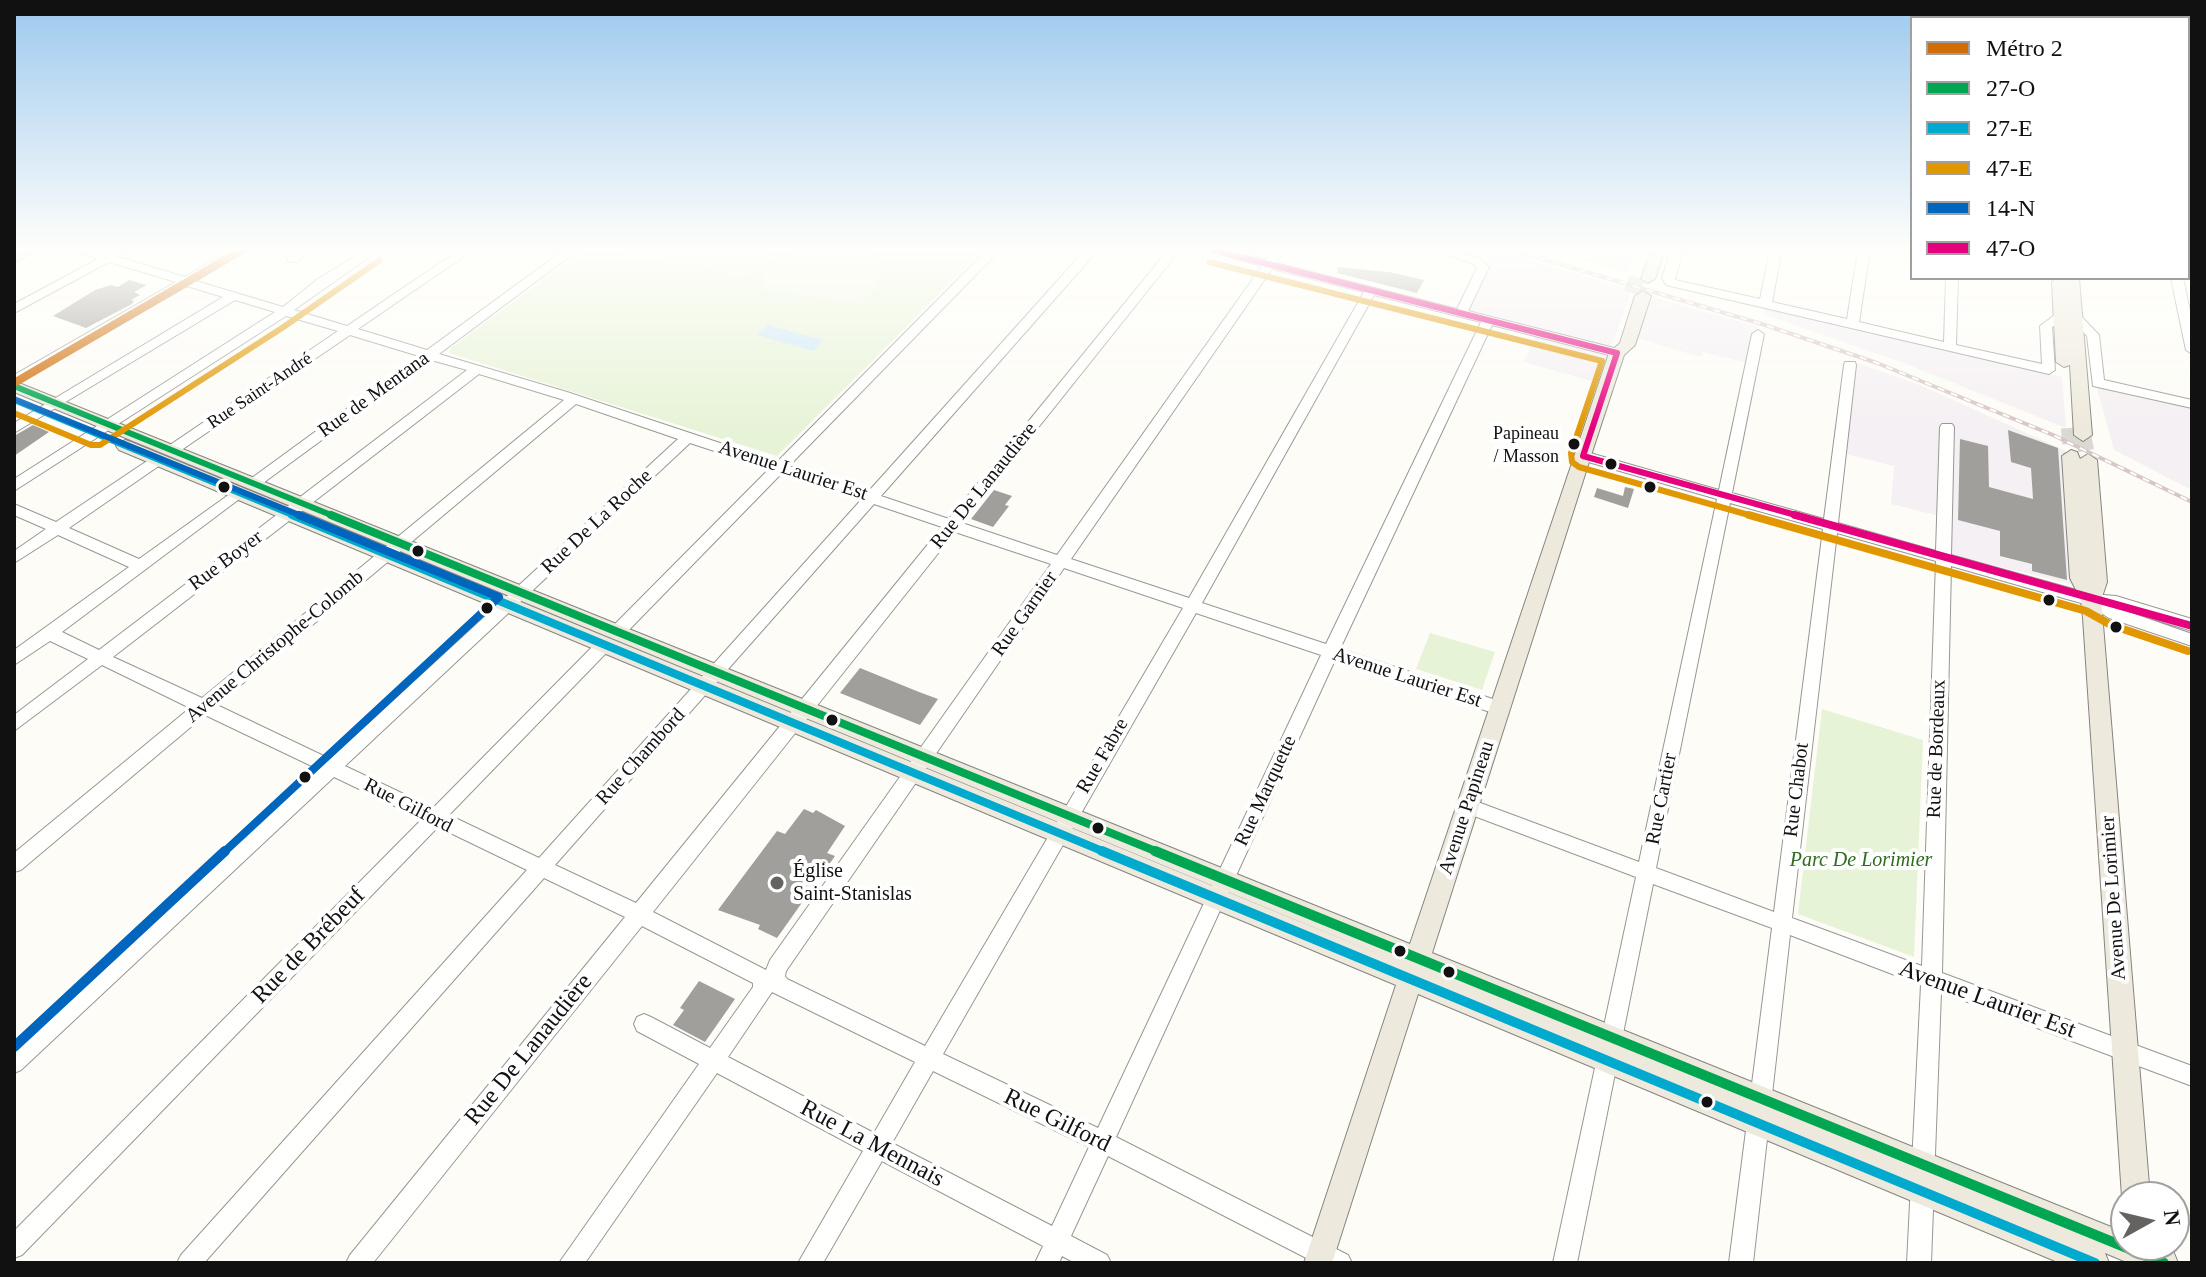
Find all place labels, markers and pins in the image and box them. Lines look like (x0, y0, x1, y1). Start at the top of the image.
place label: Papineau / Masson (1493, 423, 1559, 466)
marker: Papineau / Masson (1566, 436, 1582, 452)
unlabelled marker (1603, 456, 1619, 472)
unlabelled marker (216, 479, 232, 495)
unlabelled marker (1642, 479, 1658, 495)
unlabelled marker (410, 543, 426, 559)
unlabelled marker (2041, 592, 2057, 608)
unlabelled marker (479, 600, 495, 616)
unlabelled marker (2108, 619, 2124, 635)
unlabelled marker (824, 712, 840, 728)
unlabelled marker (297, 769, 313, 785)
unlabelled marker (1090, 820, 1106, 836)
place label: Église Saint-Stanislas (793, 860, 912, 907)
marker: Église Saint-Stanislas (768, 874, 786, 892)
unlabelled marker (1392, 943, 1408, 959)
unlabelled marker (1441, 964, 1457, 980)
unlabelled marker (1699, 1094, 1715, 1110)

